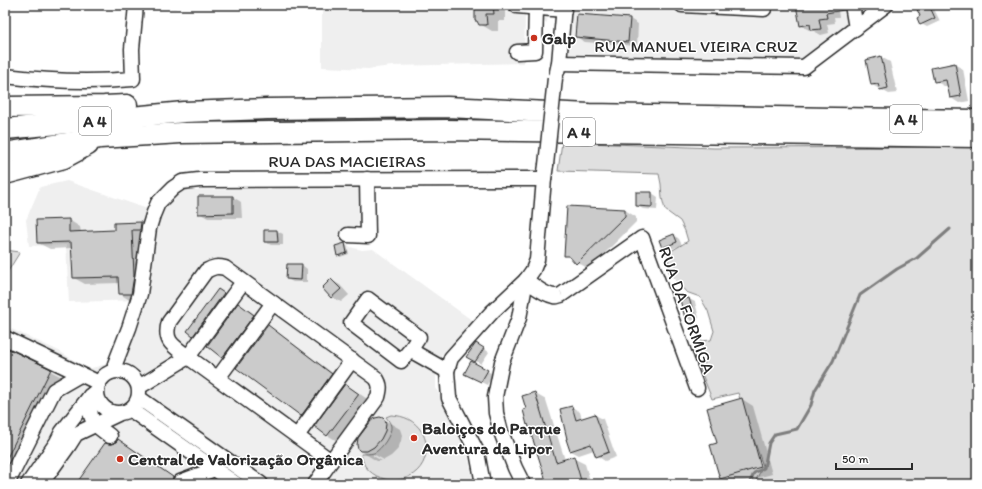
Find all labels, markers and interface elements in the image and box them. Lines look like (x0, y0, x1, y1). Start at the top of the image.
place label: Galp (542, 28, 576, 49)
marker: Galp (529, 33, 539, 43)
street label: RUA MANUEL VIEIRA CRUZ (594, 36, 798, 56)
road number: A 4 (890, 105, 922, 133)
road number: A 4 (79, 107, 111, 135)
road number: A 4 (563, 118, 595, 146)
street label: RUA DAS MACIEIRAS (268, 151, 426, 171)
street label: RUA DA FORMIGA (655, 244, 719, 376)
place label: Baloiços do Parque Aventura da Lipor (421, 418, 561, 459)
marker: Baloiços do Parque Aventura da Lipor (409, 433, 419, 443)
scale bar (836, 445, 912, 471)
place label: Central de Valorização Orgânica (128, 449, 364, 470)
text: 50 m (842, 452, 868, 466)
marker: Central de Valorização Orgânica (115, 454, 125, 464)

